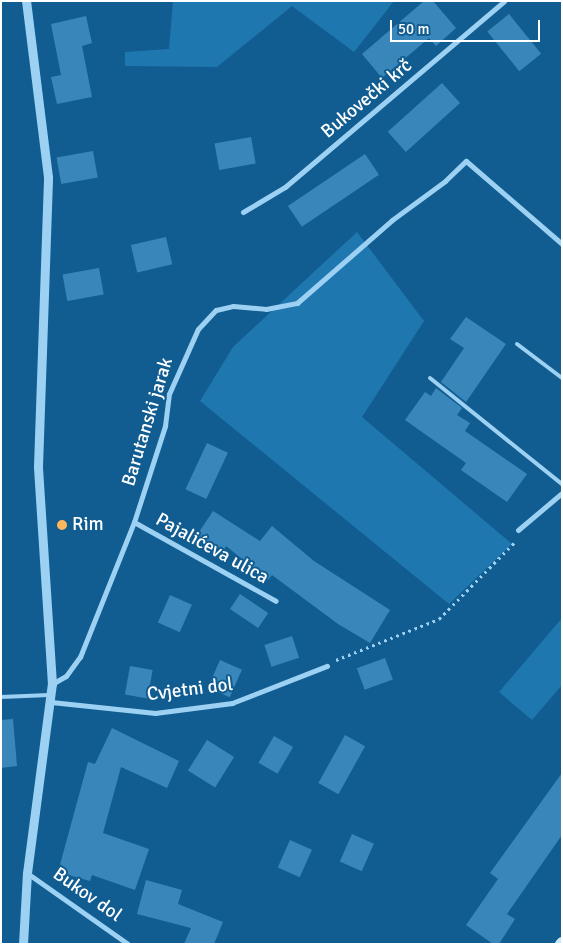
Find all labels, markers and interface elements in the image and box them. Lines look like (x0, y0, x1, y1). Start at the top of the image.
scale bar (393, 10, 543, 42)
text: 50 m (398, 20, 429, 38)
street label: Bukovečki krč (317, 54, 417, 144)
street label: Barutanski jarak (118, 355, 178, 489)
street label: Pajalićeva ulica (151, 509, 273, 589)
place label: Rim (72, 514, 104, 536)
marker: Rim (56, 519, 68, 531)
street label: Cvjetni dol (146, 673, 234, 707)
street label: Bukov dol (48, 863, 126, 927)

